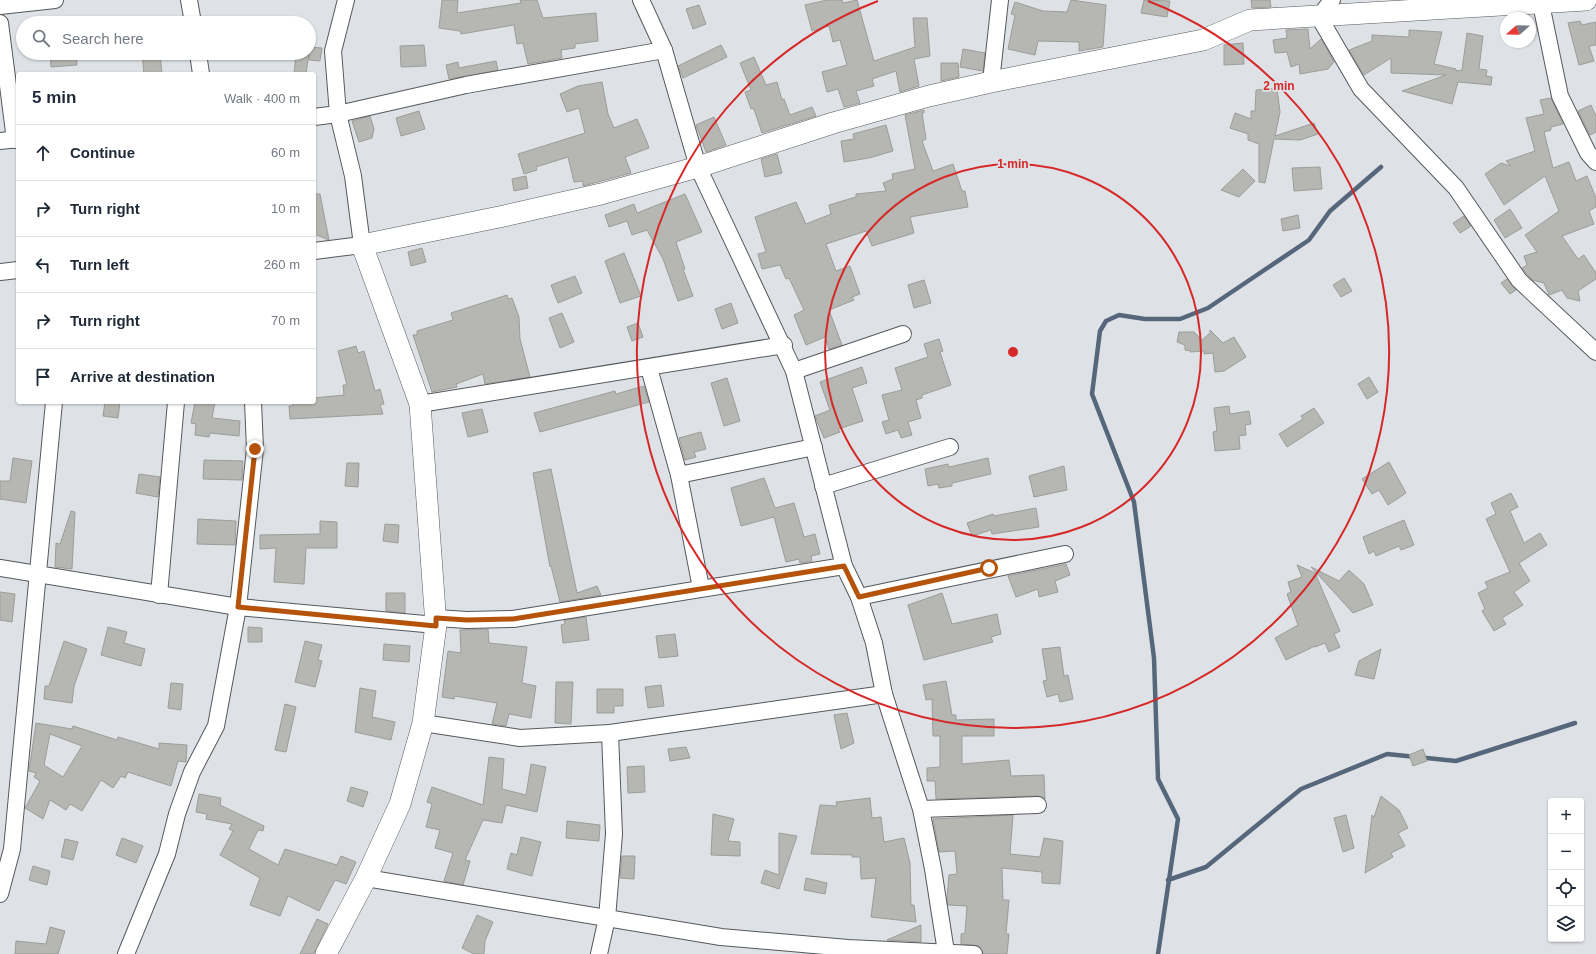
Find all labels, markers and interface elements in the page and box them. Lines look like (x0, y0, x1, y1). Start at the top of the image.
north arrow (1500, 12, 1536, 48)
search box (16, 16, 316, 60)
icon: search (30, 27, 52, 49)
text: Search here (62, 30, 144, 47)
text: 2 min (1263, 79, 1295, 93)
text: 5 min (32, 88, 76, 107)
text: Walk · 400 m (224, 91, 300, 106)
icon: ahead (32, 142, 54, 164)
text: Continue (70, 144, 135, 161)
text: 60 m (271, 145, 300, 160)
text: 1 min (997, 157, 1029, 171)
icon: right (32, 198, 54, 220)
text: Turn right (70, 200, 140, 217)
text: 10 m (271, 201, 300, 216)
icon: left (32, 254, 54, 276)
text: Turn left (70, 256, 129, 273)
text: 260 m (264, 257, 300, 272)
icon: right (32, 310, 54, 332)
text: Turn right (70, 312, 140, 329)
text: 70 m (271, 313, 300, 328)
centre of rings (1006, 345, 1020, 359)
icon: arrive (32, 366, 54, 388)
text: Arrive at destination (70, 368, 215, 385)
route end (246, 440, 264, 458)
route start (980, 559, 998, 577)
map controls (1548, 798, 1584, 942)
button: + (1548, 798, 1584, 834)
button: − (1548, 834, 1584, 870)
button: locate (1548, 870, 1584, 906)
button: layers (1548, 906, 1584, 942)

